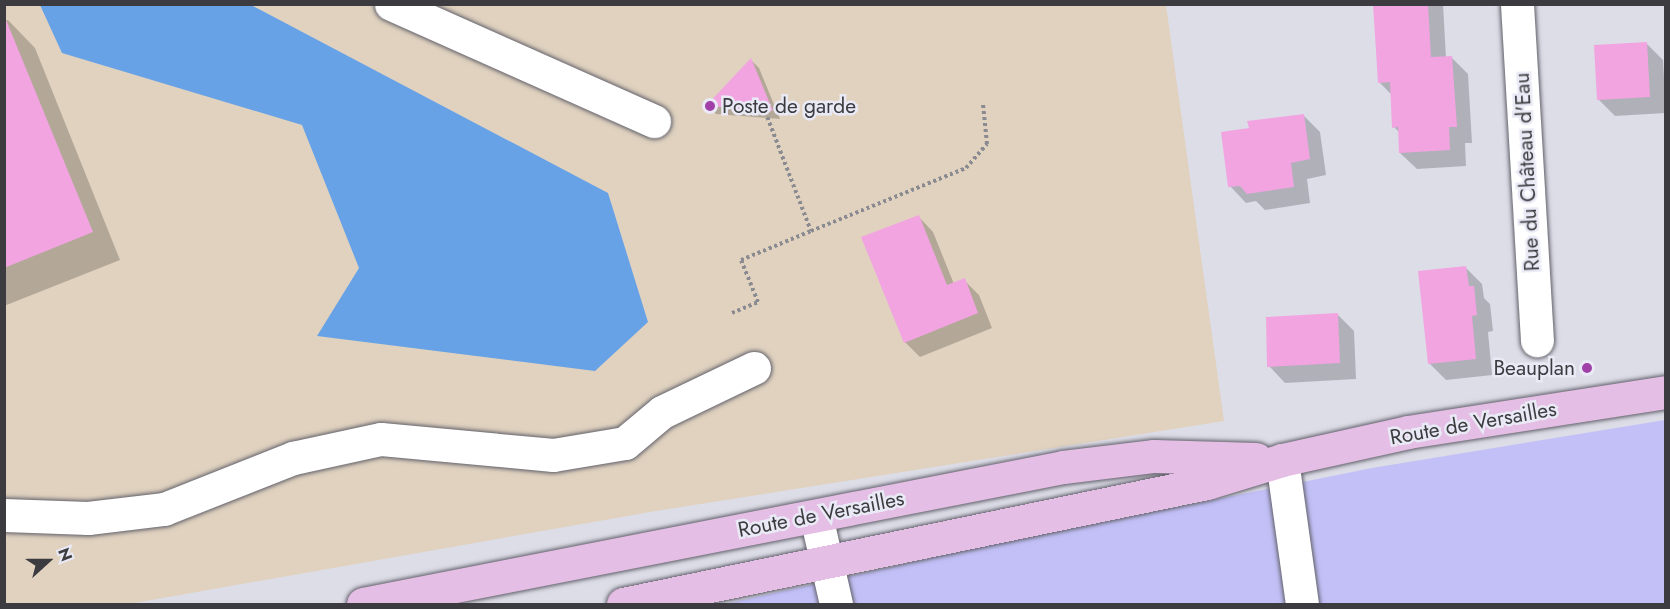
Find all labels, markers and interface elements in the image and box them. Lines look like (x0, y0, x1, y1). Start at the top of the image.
street label: Rue du Château d'Eau (1509, 72, 1545, 272)
place label: Poste de garde (722, 93, 856, 119)
marker: Poste de garde (703, 99, 717, 113)
place label: Beauplan (1493, 355, 1575, 381)
marker: Beauplan (1580, 361, 1594, 375)
street label: Route de Versailles (1388, 396, 1558, 450)
street label: Route de Versailles (736, 486, 906, 542)
north arrow (18, 531, 78, 591)
text: N (52, 544, 78, 564)

